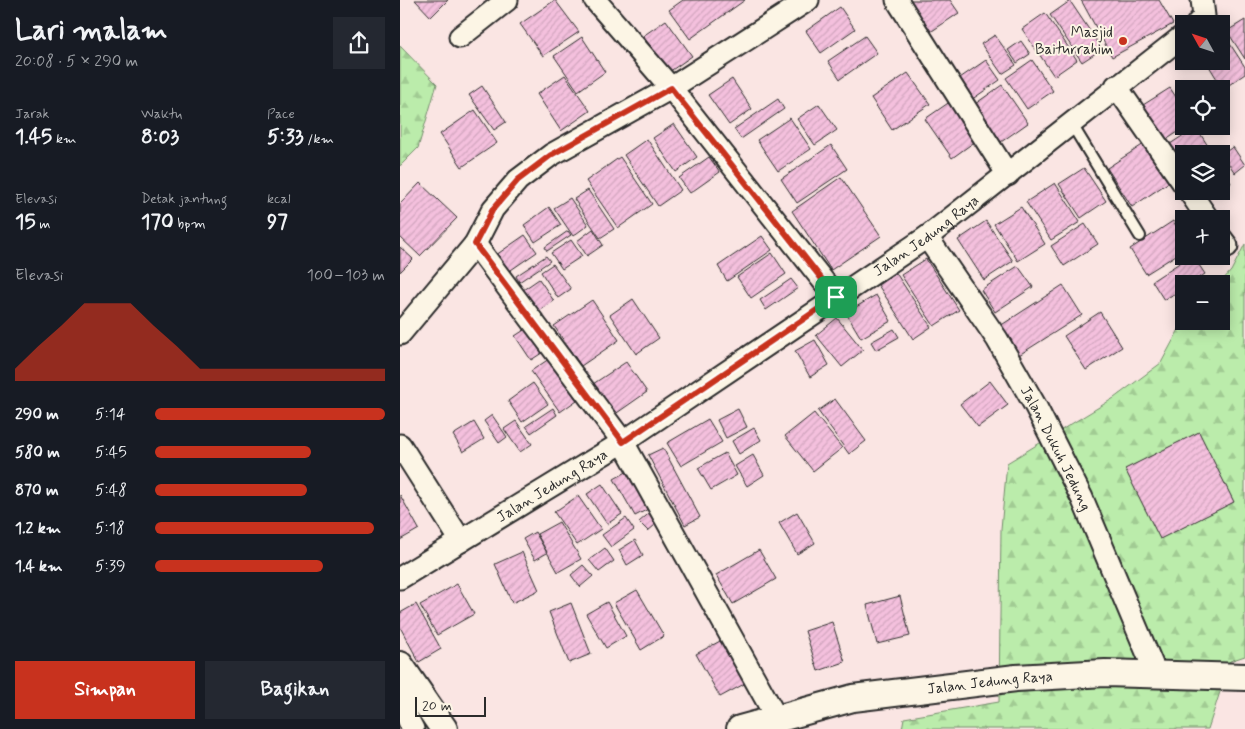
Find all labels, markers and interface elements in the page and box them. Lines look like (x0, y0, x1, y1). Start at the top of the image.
text: Lari malam (15, 13, 168, 50)
north arrow (1175, 15, 1230, 70)
map controls (1175, 15, 1230, 330)
button: share (333, 17, 385, 69)
place label: Masjid Baiturrahim (1035, 23, 1113, 60)
marker: Masjid Baiturrahim (1117, 35, 1129, 47)
text: 20:08 · 5 × 290 m (15, 51, 138, 72)
button: locate (1175, 80, 1230, 135)
text: Jarak (15, 105, 50, 123)
text: Waktu (141, 105, 182, 123)
text: Pace (267, 105, 295, 123)
text: 1.45 (15, 123, 52, 151)
text: 8:03 (141, 123, 179, 151)
text: 5:33 (267, 123, 304, 151)
text: km (52, 130, 76, 148)
text: /km (304, 130, 334, 148)
button: layers (1175, 145, 1230, 200)
text: Elevasi (15, 190, 57, 208)
text: Detak jantung (141, 190, 227, 208)
text: kcal (267, 190, 291, 208)
street label: Jalan Jedung Raya (870, 191, 984, 281)
text: 15 (15, 208, 36, 236)
text: 170 (141, 208, 174, 236)
text: 97 (267, 208, 288, 236)
button: + (1175, 210, 1230, 265)
text: m (36, 215, 51, 233)
text: bpm (174, 215, 206, 233)
text: Elevasi (15, 265, 63, 286)
text: 100–103 m (307, 265, 385, 286)
button: − (1175, 275, 1230, 330)
pin (815, 276, 857, 318)
icon: arrive (822, 283, 850, 311)
street label: Jalan Dukuh Jedung (1015, 382, 1095, 514)
text: 290 m (15, 404, 59, 425)
text: 5:14 (95, 404, 126, 425)
text: 580 m (15, 442, 60, 463)
text: 5:45 (95, 442, 127, 463)
street label: Jalan Jedung Raya (493, 445, 612, 528)
text: 870 m (15, 480, 59, 501)
text: 5:48 (95, 480, 127, 501)
text: 1.2 km (15, 518, 61, 539)
text: 5:18 (95, 518, 125, 539)
text: 1.4 km (15, 556, 62, 577)
text: 5:39 (95, 556, 126, 577)
button: Simpan (15, 661, 195, 719)
button: Bagikan (205, 661, 385, 719)
street label: Jalan Jedung Raya (926, 667, 1053, 700)
scale bar (415, 694, 486, 717)
text: 20 m (422, 697, 452, 715)

